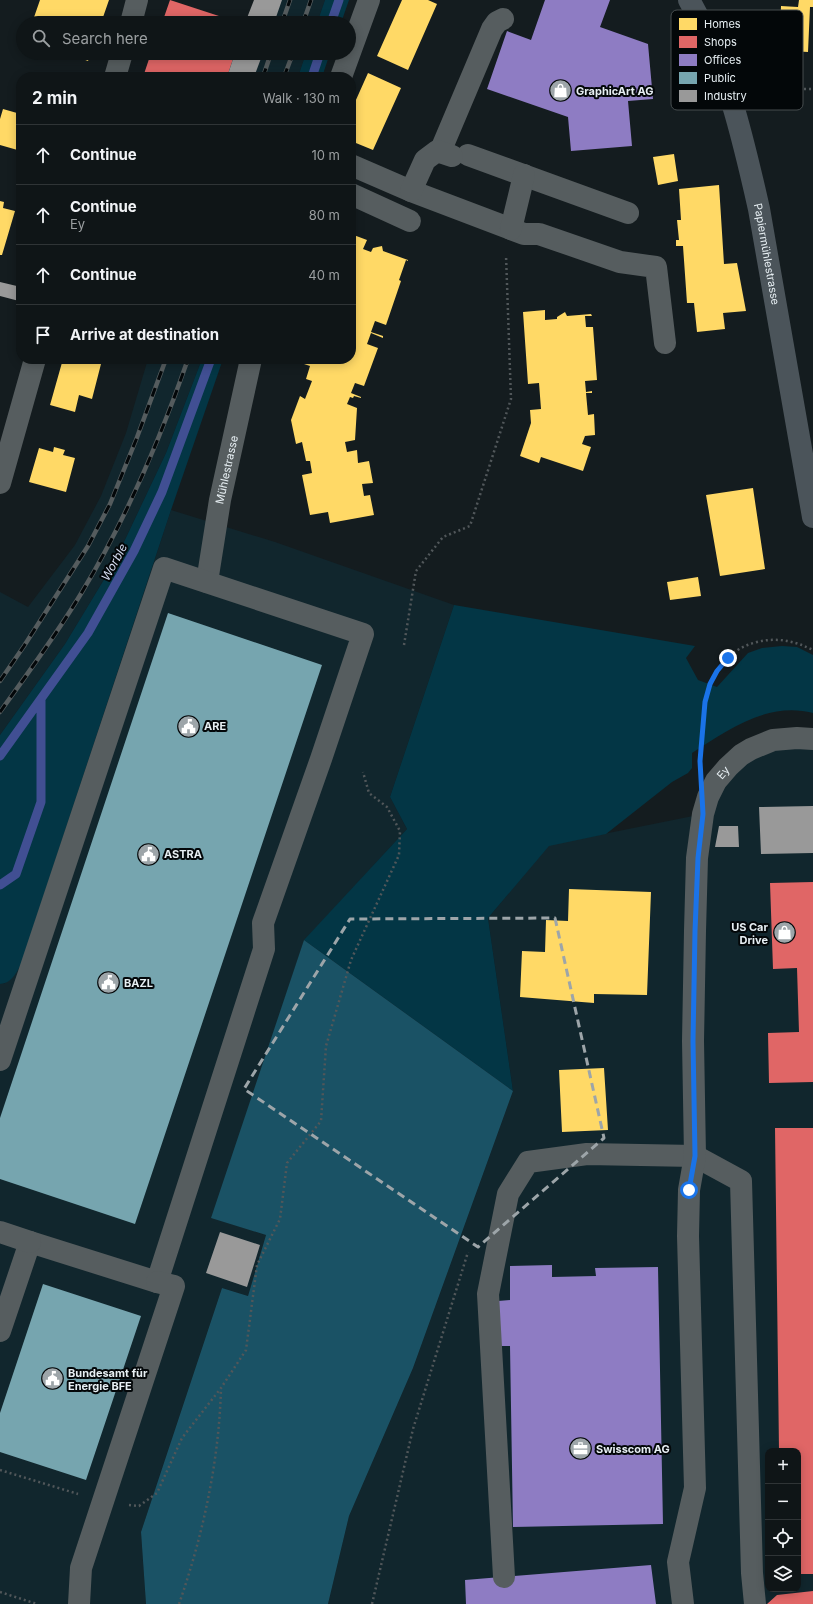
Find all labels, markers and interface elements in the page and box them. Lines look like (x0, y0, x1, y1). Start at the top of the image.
legend (671, 10, 803, 110)
search box (16, 16, 356, 60)
text: Homes (704, 17, 741, 31)
icon: search (30, 27, 52, 49)
text: Search here (62, 29, 148, 48)
text: Shops (704, 35, 737, 49)
text: Offices (704, 53, 741, 67)
text: Public (704, 71, 736, 85)
shop icon: GraphicArt AG (548, 78, 574, 104)
place label: GraphicArt AG (576, 84, 653, 98)
text: 2 min (32, 88, 77, 108)
text: Industry (704, 89, 747, 103)
text: Walk · 130 m (263, 90, 340, 106)
icon: ahead (32, 144, 54, 166)
text: Continue (70, 145, 137, 164)
text: 10 m (311, 147, 340, 163)
text: Continue (70, 197, 137, 216)
street label: Papiermühlestrasse (751, 202, 783, 306)
icon: ahead (32, 204, 54, 226)
text: 80 m (309, 207, 340, 223)
text: Ey (70, 216, 85, 232)
icon: ahead (32, 264, 54, 286)
text: Continue (70, 265, 137, 284)
text: 40 m (308, 267, 340, 283)
icon: arrive (32, 324, 54, 346)
text: Arrive at destination (70, 325, 219, 344)
street label: Mühlestrasse (212, 434, 241, 505)
water label: Worble (98, 541, 130, 583)
route end (719, 649, 737, 667)
public building icon: ARE (176, 713, 202, 739)
place label: ARE (204, 719, 226, 733)
street label: Ey (714, 763, 733, 782)
public building icon: ASTRA (136, 841, 162, 867)
place label: ASTRA (164, 847, 202, 861)
place label: US Car Drive (731, 920, 769, 947)
shop icon: US Car Drive (771, 920, 797, 946)
public building icon: BAZL (96, 970, 122, 996)
place label: BAZL (124, 976, 153, 990)
route start (680, 1181, 698, 1199)
public building icon: Bundesamt für Energie BFE (39, 1366, 65, 1392)
place label: Bundesamt für Energie BFE (68, 1366, 148, 1393)
office icon: Swisscom AG (567, 1436, 593, 1462)
place label: Swisscom AG (596, 1442, 670, 1456)
map controls (765, 1448, 801, 1592)
button: + (765, 1448, 801, 1484)
button: − (765, 1484, 801, 1520)
button: locate (765, 1520, 801, 1556)
button: layers (765, 1556, 801, 1592)

